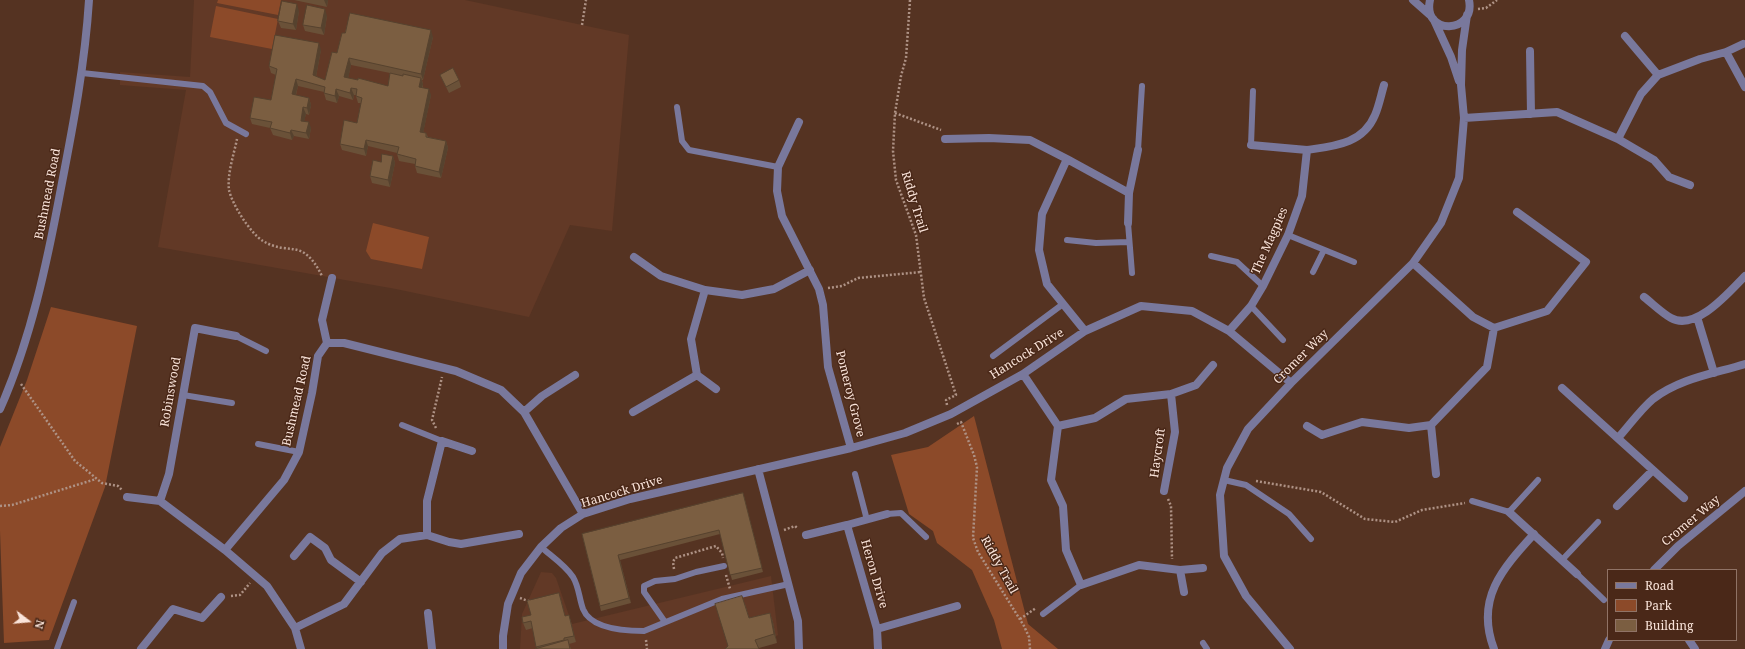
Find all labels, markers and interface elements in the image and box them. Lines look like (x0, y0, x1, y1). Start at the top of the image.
street label: Bushmead Road (32, 147, 64, 241)
street label: Riddy Trail (898, 170, 930, 234)
street label: The Magpies (1249, 205, 1291, 277)
street label: Hancock Drive (987, 326, 1067, 382)
street label: Cromer Way (1271, 327, 1331, 387)
street label: Pomeroy Grove (832, 349, 868, 439)
street label: Bushmead Road (280, 354, 314, 448)
street label: Robinswood (158, 356, 184, 428)
street label: Haycroft (1147, 427, 1169, 479)
street label: Hancock Drive (580, 473, 664, 511)
street label: Cromer Way (1659, 493, 1723, 549)
street label: Riddy Trail (977, 534, 1021, 596)
street label: Heron Drive (857, 538, 891, 610)
legend (1607, 569, 1737, 641)
text: Road (1645, 577, 1674, 594)
text: Park (1645, 597, 1672, 614)
north arrow (8, 601, 48, 641)
text: Building (1645, 617, 1693, 634)
text: N (32, 618, 48, 631)

